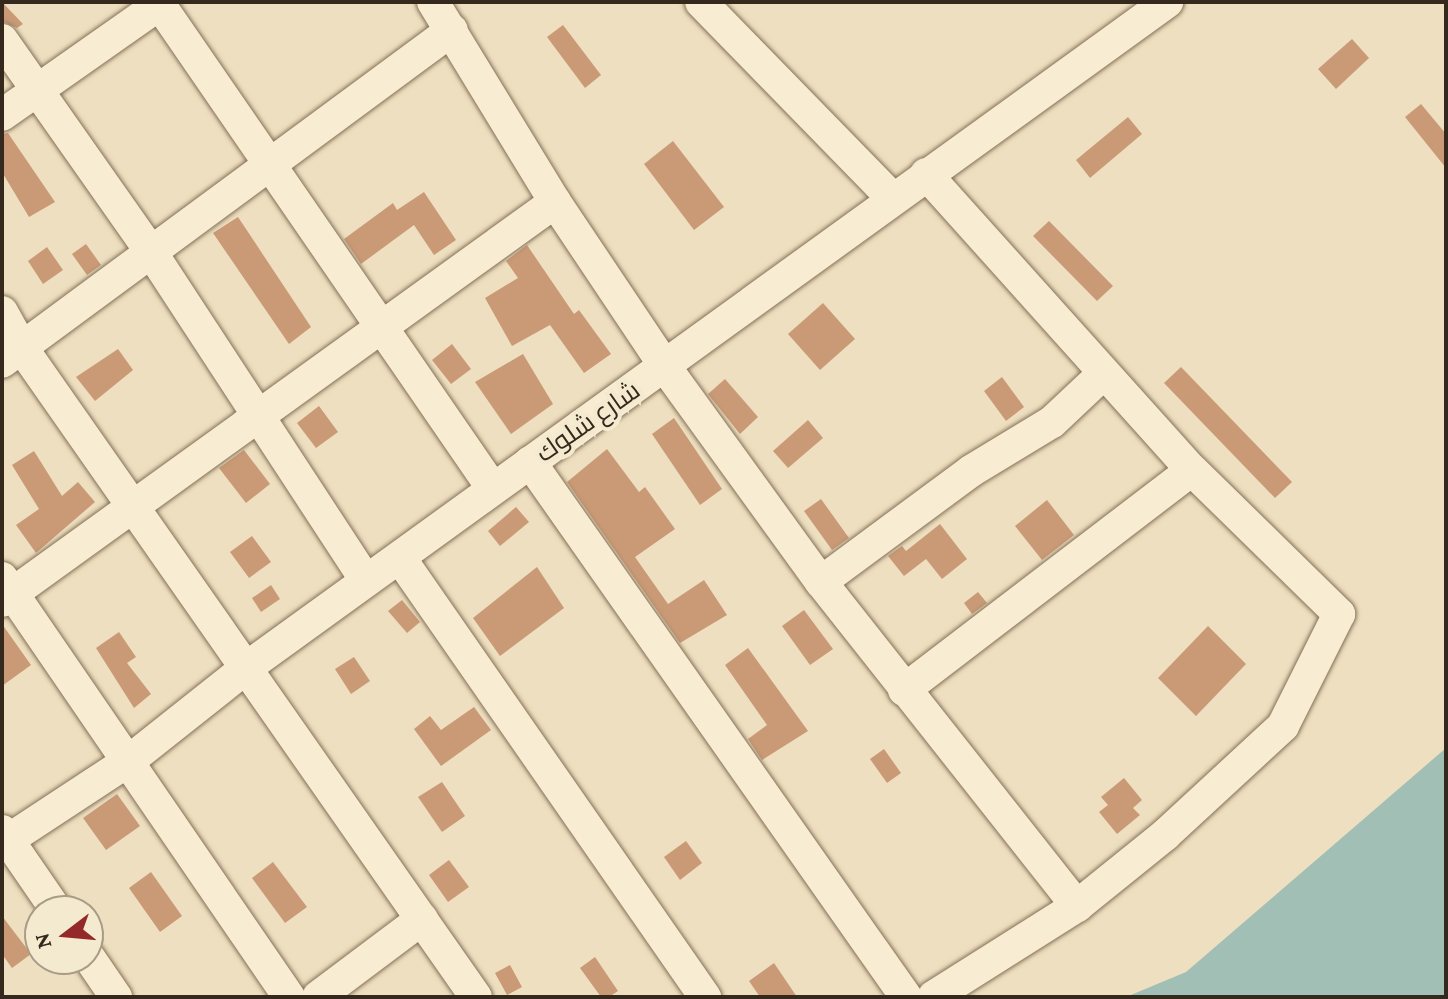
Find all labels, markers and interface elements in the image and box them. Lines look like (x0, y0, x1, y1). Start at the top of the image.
street label: شارع شلوك (530, 375, 646, 469)
north arrow (24, 895, 104, 975)
text: N (28, 931, 56, 952)

